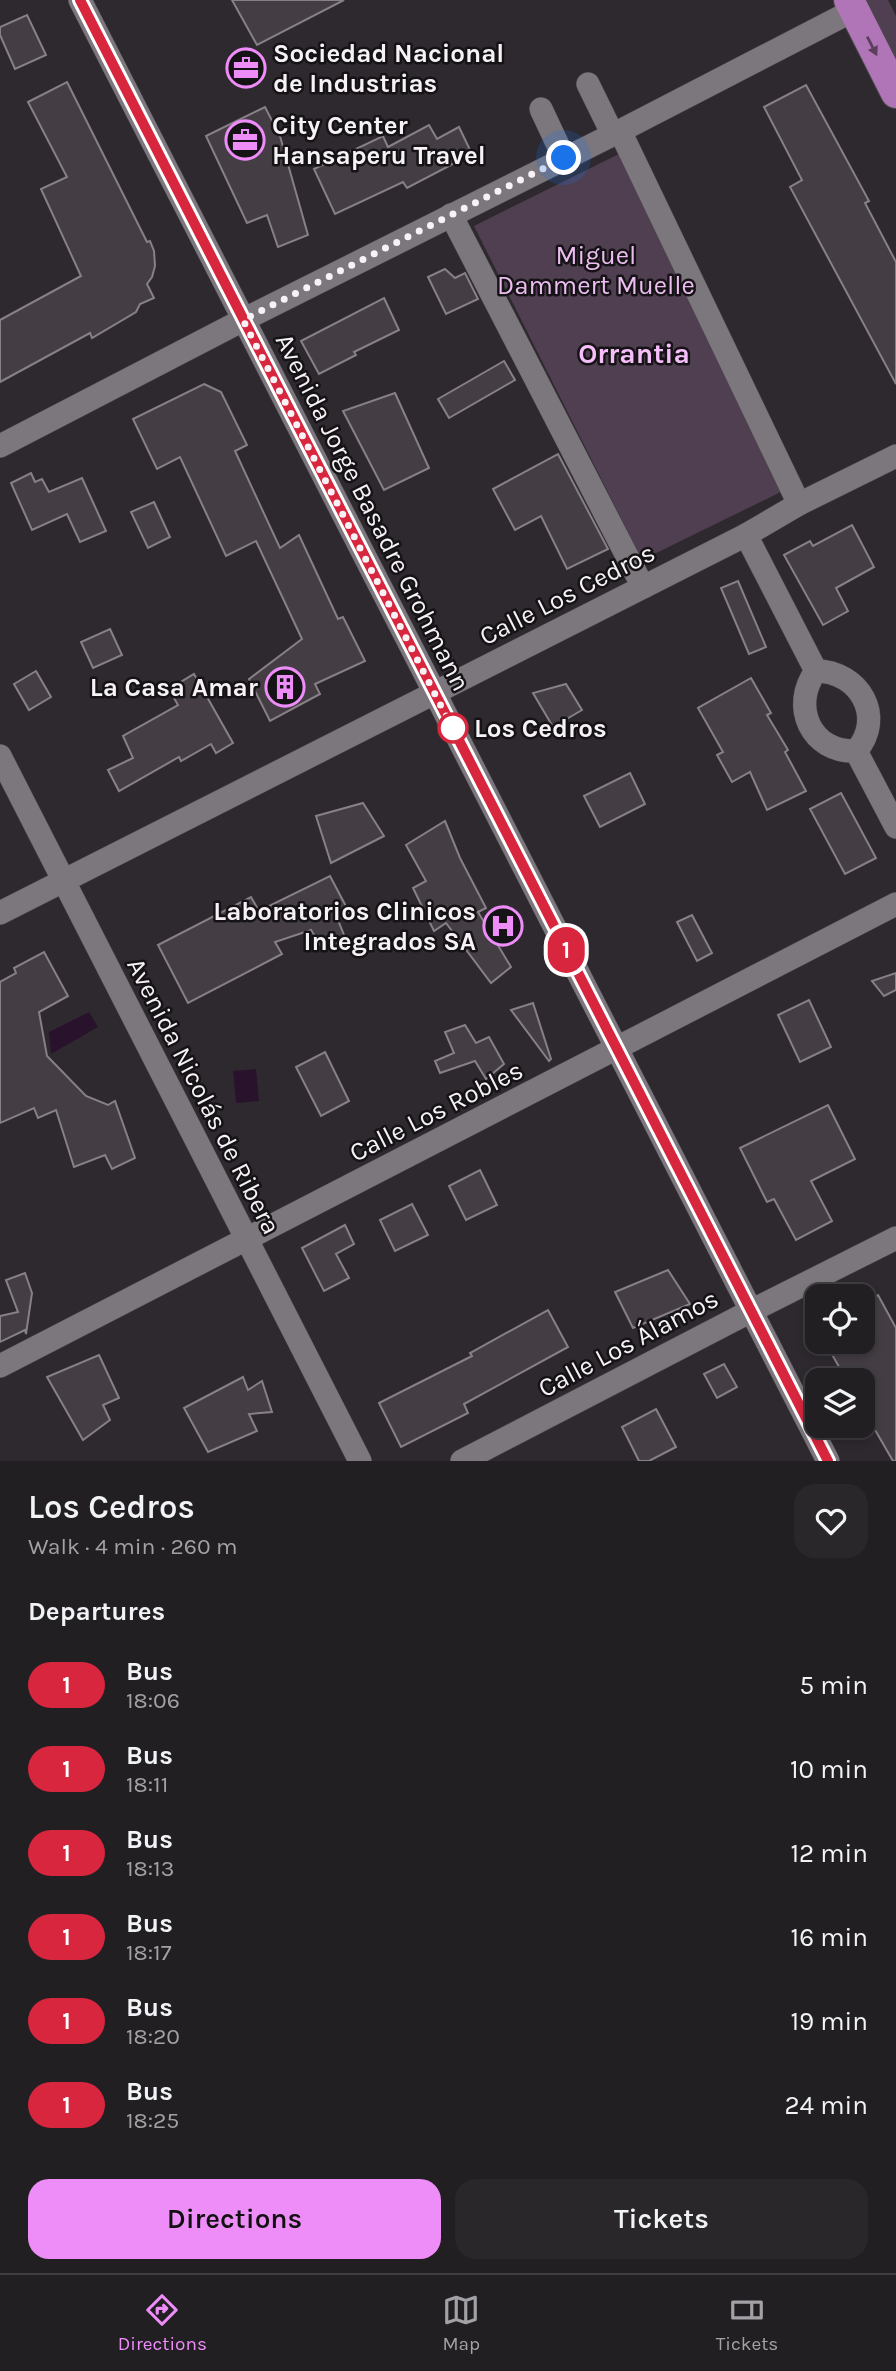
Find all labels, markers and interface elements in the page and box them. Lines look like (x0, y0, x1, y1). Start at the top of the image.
one-way arrow (866, 37, 878, 57)
place label: Sociedad Nacional de Industrias (273, 38, 504, 99)
office icon: Sociedad Nacional de Industrias (225, 47, 267, 89)
place label: City Center Hansaperu Travel (272, 110, 486, 171)
office icon: City Center Hansaperu Travel (224, 119, 266, 161)
your location (546, 140, 581, 175)
park label: Miguel Dammert Muelle (497, 240, 695, 301)
street label: Avenida Jorge Basadre Grohmann (269, 328, 476, 696)
district label: Orrantia (578, 337, 690, 370)
street label: Calle Los Cedros (474, 537, 660, 652)
building icon: La Casa Amar (264, 666, 306, 708)
place label: La Casa Amar (90, 672, 259, 703)
marker: Los Cedros (438, 713, 468, 743)
place label: Los Cedros (474, 713, 607, 744)
place label: Laboratorios Clinicos Integrados SA (213, 896, 476, 957)
hospital icon: Laboratorios Clinicos Integrados SA (482, 905, 524, 947)
line badge: 1 (543, 927, 589, 973)
text: 1 (562, 936, 570, 964)
street label: Avenida Nicolás de Ribera (120, 953, 287, 1239)
street label: Calle Los Robles (344, 1054, 528, 1168)
street label: Calle Los Álamos (533, 1282, 723, 1404)
map controls (805, 1284, 875, 1438)
button: locate (805, 1284, 875, 1354)
button: layers (805, 1368, 875, 1438)
button: heart (794, 1484, 868, 1558)
text: Los Cedros (28, 1488, 195, 1526)
text: Walk · 4 min · 260 m (28, 1533, 238, 1560)
text: Departures (28, 1596, 165, 1627)
text: Bus (126, 1656, 173, 1687)
text: 5 min (799, 1670, 868, 1701)
text: 1 (62, 1671, 71, 1699)
text: 18:06 (126, 1687, 180, 1714)
text: Bus (126, 1740, 173, 1771)
text: 10 min (790, 1754, 868, 1785)
text: 1 (62, 1755, 71, 1783)
text: 18:11 (126, 1771, 168, 1798)
text: Bus (126, 1824, 173, 1855)
text: 12 min (790, 1838, 868, 1869)
text: 1 (62, 1839, 71, 1867)
text: 18:13 (126, 1855, 174, 1882)
text: Bus (126, 1908, 173, 1939)
text: 16 min (791, 1922, 868, 1953)
text: 1 (62, 1923, 71, 1951)
text: 18:17 (126, 1939, 171, 1966)
text: Bus (126, 1992, 173, 2023)
text: 19 min (790, 2006, 868, 2037)
text: 1 (62, 2007, 71, 2035)
text: 18:20 (126, 2023, 180, 2050)
text: Bus (126, 2076, 173, 2107)
text: 24 min (784, 2090, 868, 2121)
text: 1 (62, 2091, 71, 2119)
text: 18:25 (126, 2107, 179, 2134)
button: Directions (28, 2179, 441, 2259)
button: Tickets (455, 2179, 868, 2259)
tab: Directions (118, 2291, 207, 2355)
tab: Map (442, 2291, 480, 2355)
tab: Tickets (716, 2291, 778, 2355)

